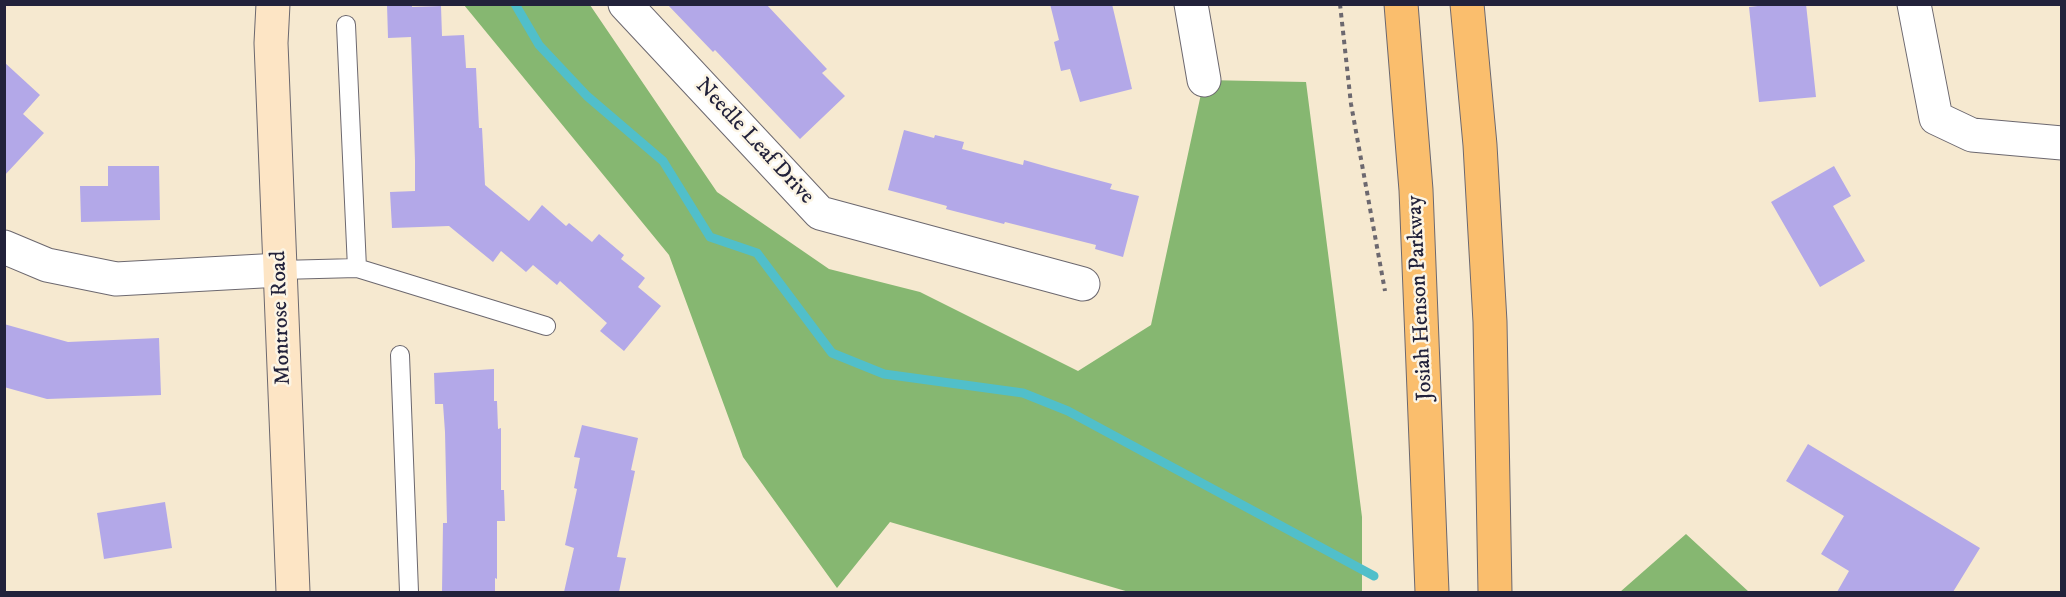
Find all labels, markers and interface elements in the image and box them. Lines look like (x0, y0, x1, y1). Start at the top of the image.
street label: Needle Leaf Drive (689, 74, 819, 210)
street label: Josiah Henson Parkway (1402, 195, 1440, 401)
street label: Montrose Road (266, 250, 298, 386)

